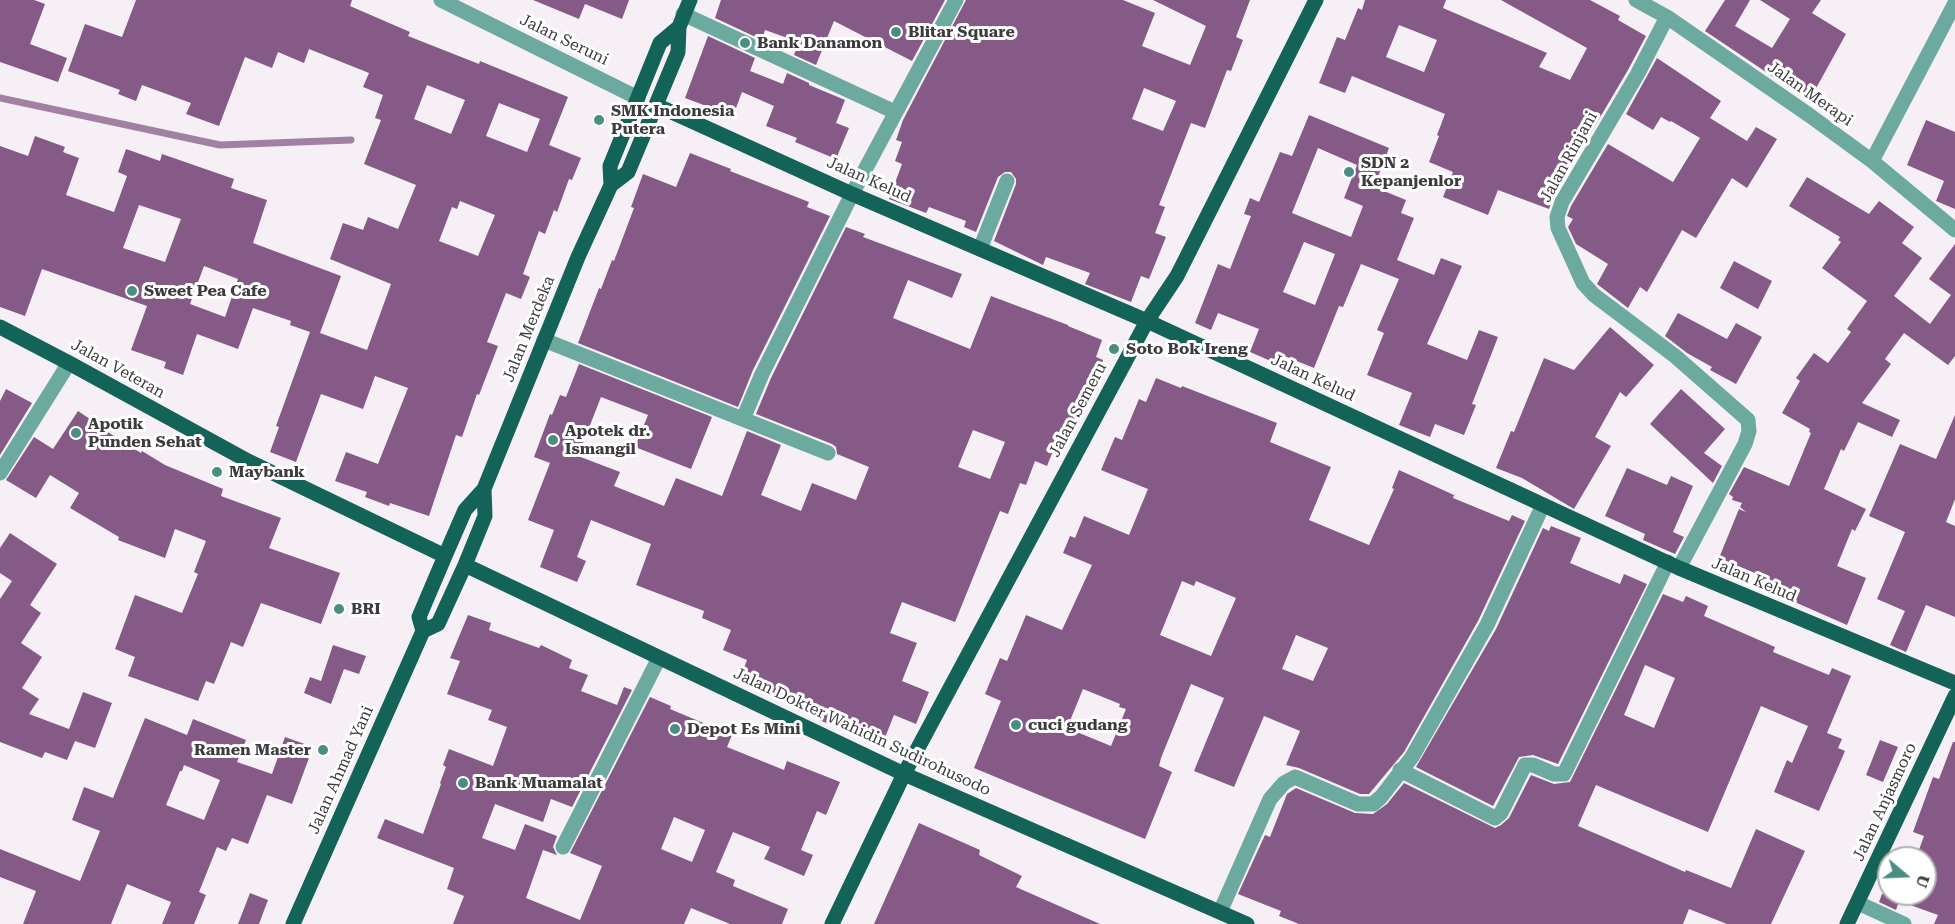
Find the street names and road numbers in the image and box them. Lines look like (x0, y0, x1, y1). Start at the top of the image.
street label: Jalan Seruni (517, 10, 611, 70)
street label: Jalan Merapi (1764, 58, 1856, 130)
street label: Jalan Rinjani (1536, 108, 1602, 206)
street label: Jalan Kelud (824, 153, 914, 207)
street label: Jalan Merdeka (499, 273, 559, 385)
street label: Jalan Veteran (68, 335, 168, 403)
street label: Jalan Kelud (1268, 350, 1358, 406)
street label: Jalan Semeru (1045, 359, 1111, 461)
street label: Jalan Kelud (1709, 553, 1799, 607)
street label: Jalan Dokter Wahidin Sudirohusodo (730, 664, 994, 800)
street label: Jalan Ahmad Yani (304, 703, 378, 837)
street label: Jalan Anjasmoro (1849, 740, 1921, 864)

